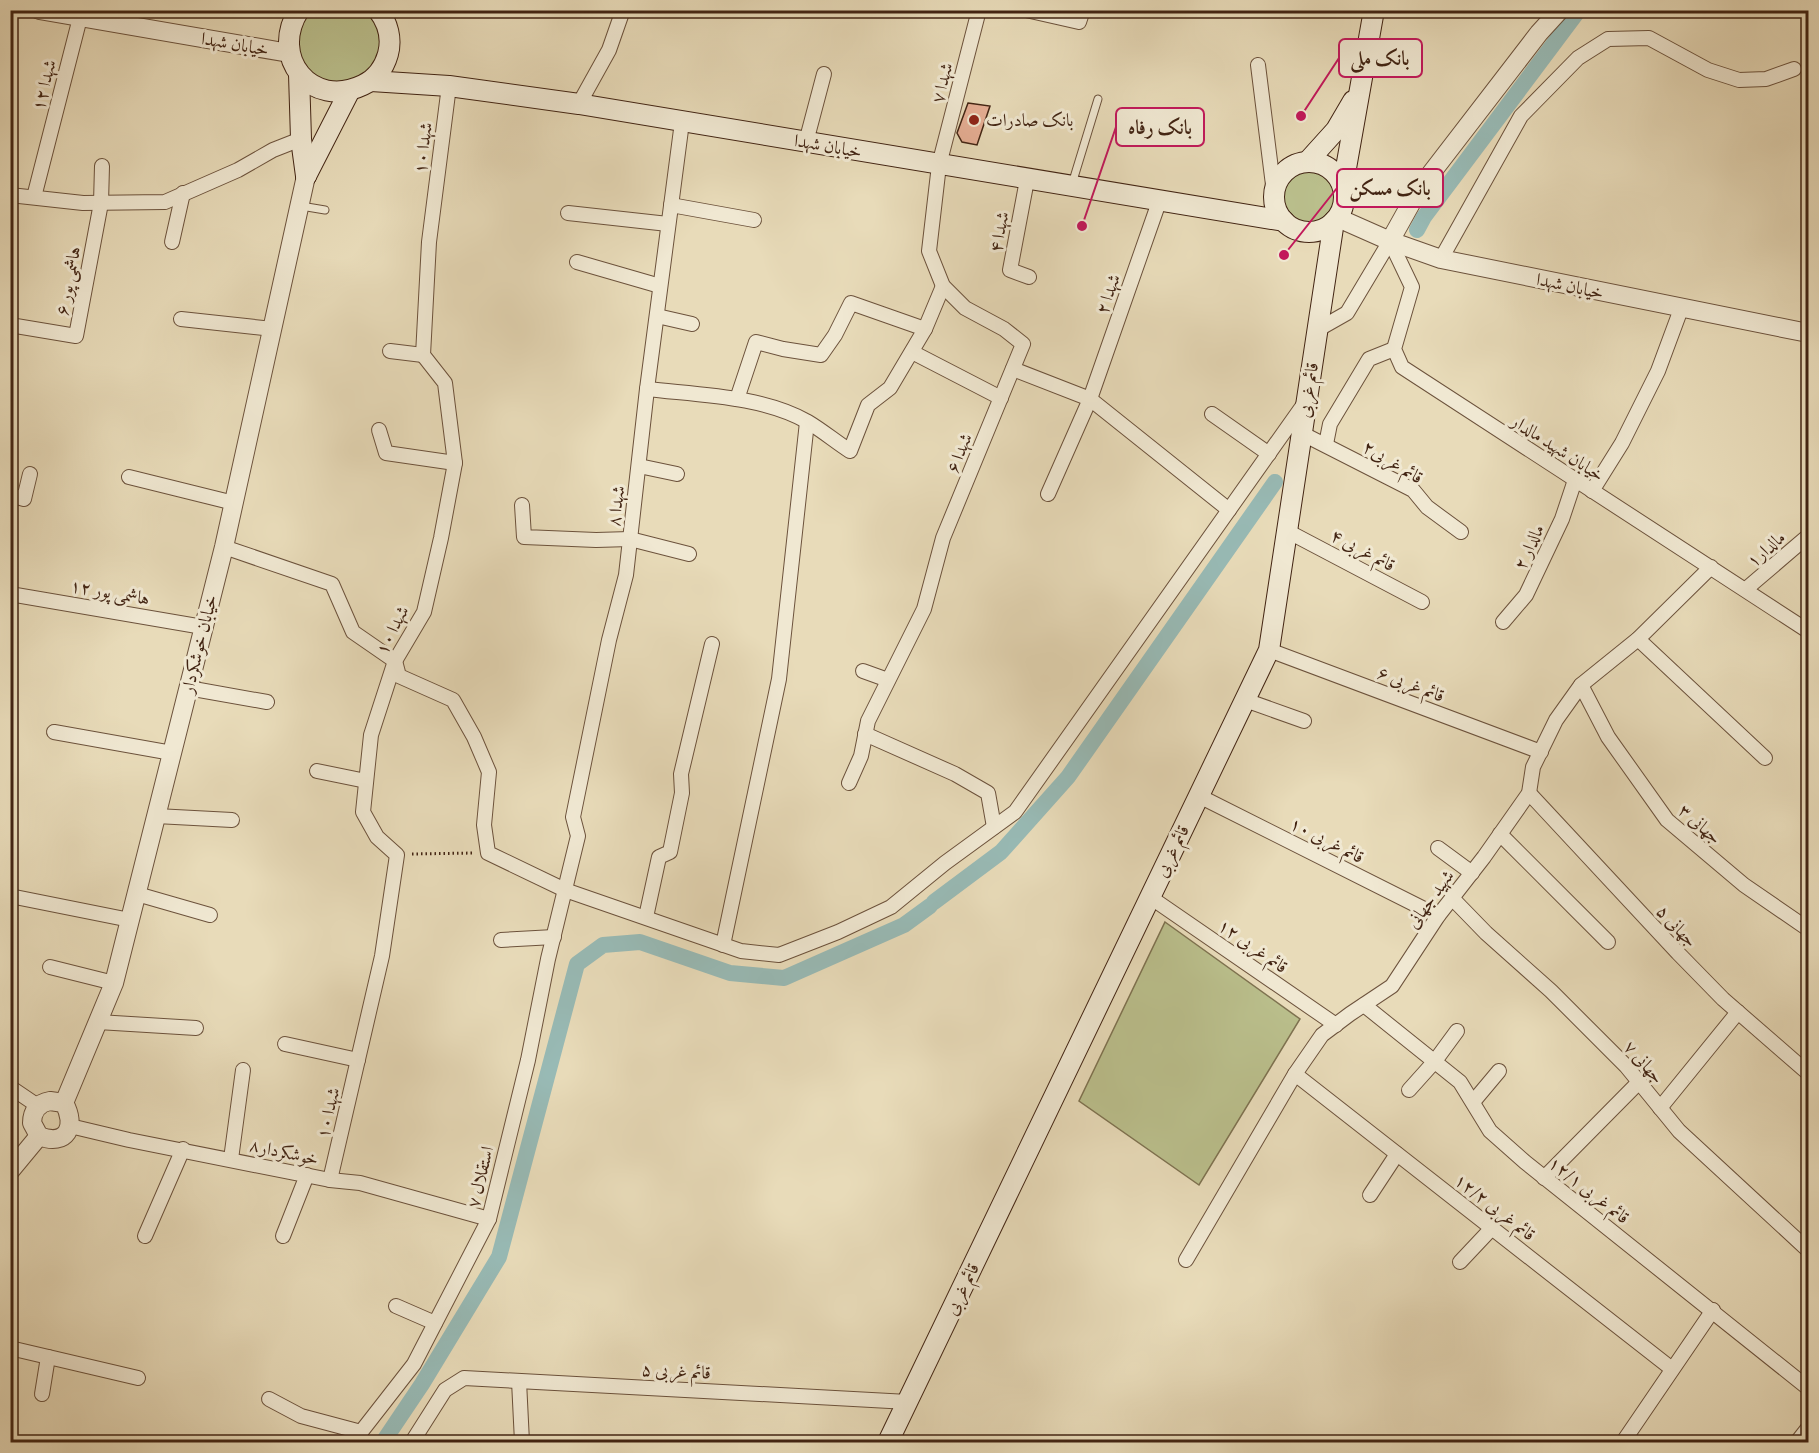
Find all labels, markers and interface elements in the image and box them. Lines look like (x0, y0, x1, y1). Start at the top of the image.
street label: خیابان شهدا (199, 26, 271, 62)
callout: بانک ملی (1339, 39, 1422, 77)
text: بانک ملی (1349, 45, 1410, 74)
street label: شهدا ۱۲ (26, 57, 62, 113)
street label: شهدا ۷ (925, 60, 959, 106)
place label: بانک صادرات (986, 108, 1073, 132)
callout: بانک رفاه (1116, 108, 1204, 146)
marker: بانک صادرات (967, 113, 981, 127)
text: بانک رفاه (1128, 114, 1192, 141)
street label: شهدا ۱۰ (408, 121, 438, 175)
street label: خیابان شهدا (792, 128, 864, 164)
callout: بانک مسکن (1337, 169, 1443, 207)
text: بانک مسکن (1349, 175, 1431, 202)
street label: شهدا ۴ (983, 210, 1015, 254)
street label: هاشمی پور ۶ (50, 244, 87, 318)
street label: خیابان شهدا (1534, 267, 1606, 305)
street label: شهدا ۲ (1090, 271, 1126, 317)
street label: قائم غربی (1292, 361, 1328, 420)
street label: خیابان شهید مالدار (1505, 408, 1609, 487)
street label: شهدا ۶ (940, 430, 978, 476)
street label: ۲قائم غربی (1356, 435, 1428, 493)
street label: شهدا ۸ (602, 484, 630, 528)
street label: مالدار ۲ (1508, 520, 1550, 574)
street label: قائم غربی ۴ (1325, 523, 1399, 580)
street label: مالدار۱ (1741, 525, 1791, 573)
street label: هاشمی پور ۱۲ (68, 573, 152, 612)
street label: خیابان خوشکردار (175, 592, 223, 698)
street label: شهدا ۱۰ (370, 602, 414, 658)
street label: قائم غربی ۶ (1373, 660, 1448, 711)
street label: جهانی ۳ (1673, 798, 1727, 850)
street label: قائم غربی ۱۰ (1284, 811, 1368, 872)
street label: قائم غربی (1149, 821, 1199, 883)
street label: شهید جهانی (1401, 865, 1459, 933)
street label: جهانی ۵ (1651, 899, 1703, 953)
street label: قائم غربی ۱۲ (1211, 913, 1293, 982)
street label: جهانی ۷ (1618, 1035, 1670, 1089)
street label: شهدا ۱۰ (311, 1085, 345, 1141)
street label: خوشکردار۸ (247, 1133, 321, 1171)
street label: استقلال ۷ (461, 1144, 499, 1210)
street label: قائم غربی ۱۲/۱ (1541, 1151, 1634, 1232)
street label: قائم غربی ۱۲/۲ (1447, 1168, 1540, 1249)
street label: قائم غربی (939, 1259, 989, 1321)
street label: قائم غربی ۵ (640, 1357, 711, 1389)

